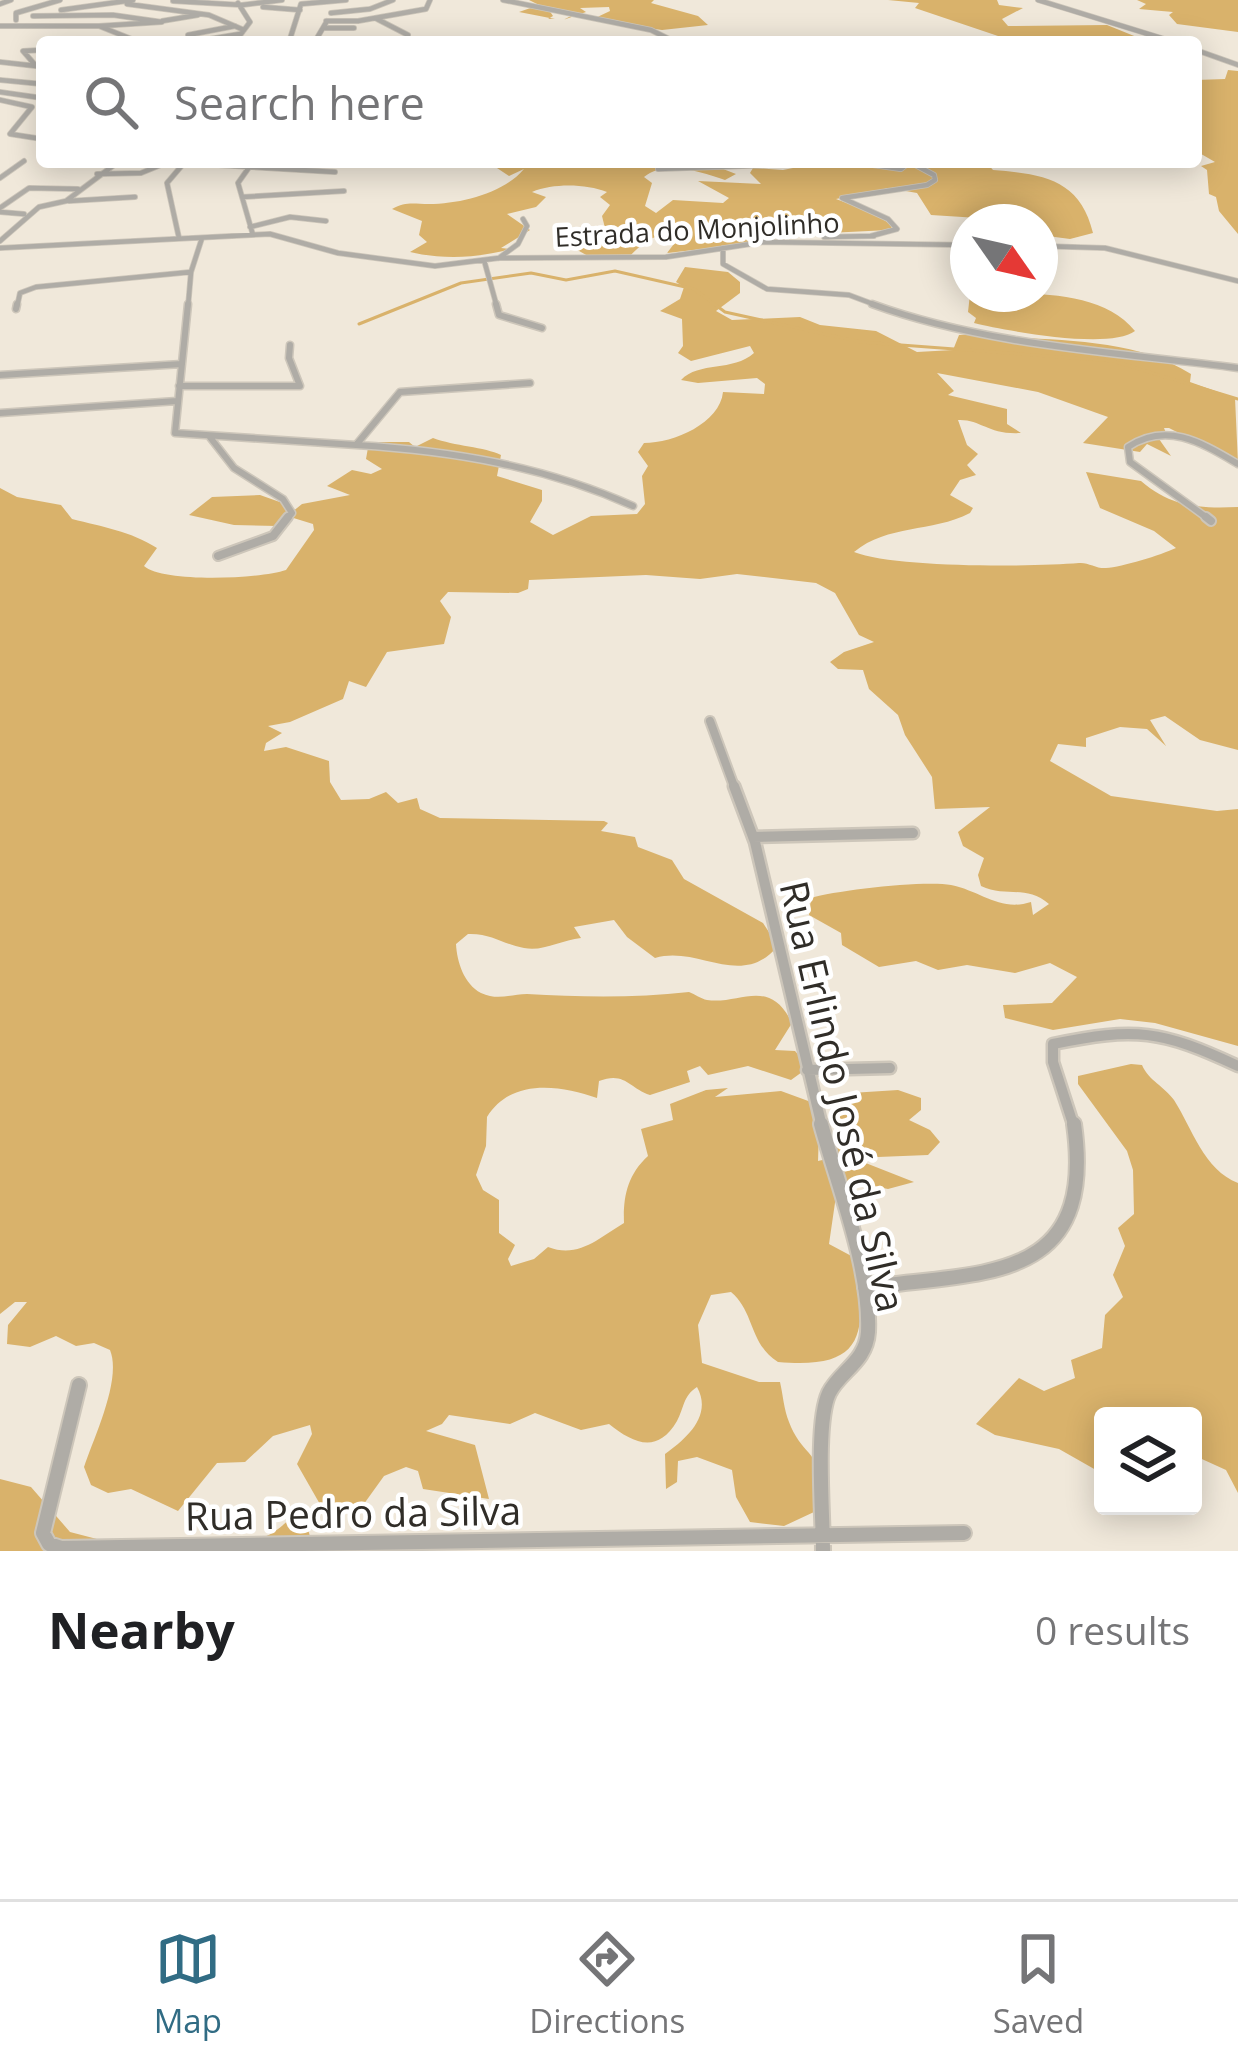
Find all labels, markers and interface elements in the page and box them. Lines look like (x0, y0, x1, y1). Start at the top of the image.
search box (36, 36, 1202, 168)
icon: search (78, 69, 144, 135)
text: Search here (174, 72, 425, 133)
street label: Estrada do Monjolinho (554, 203, 840, 255)
north arrow (950, 204, 1058, 312)
street label: Rua Erlindo José da Silva (769, 875, 919, 1317)
map controls (1094, 1407, 1202, 1515)
button: layers (1094, 1407, 1202, 1515)
street label: Rua Pedro da Silva (184, 1483, 522, 1541)
text: Nearby (48, 1594, 235, 1664)
text: 0 results (1035, 1603, 1190, 1656)
tab: Map (154, 1926, 222, 2043)
tab: Directions (529, 1926, 685, 2043)
tab: Saved (993, 1926, 1084, 2043)

